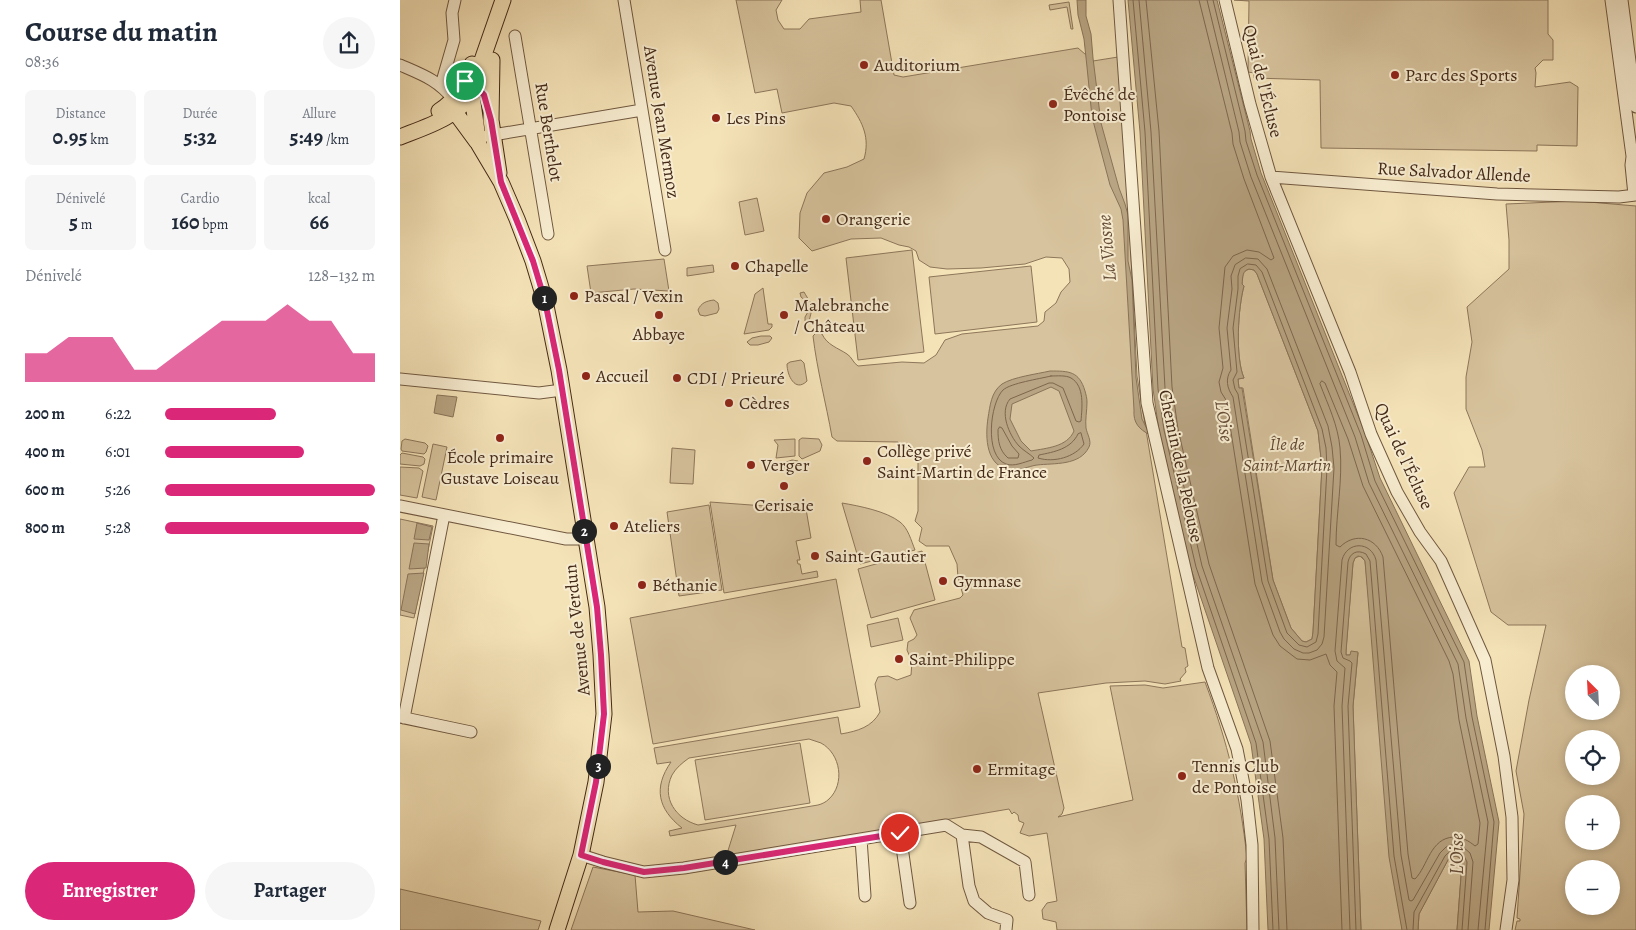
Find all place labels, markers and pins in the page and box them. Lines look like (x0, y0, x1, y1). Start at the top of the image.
place label: Auditorium (873, 53, 960, 77)
marker: Auditorium (858, 59, 870, 71)
pin (444, 60, 486, 102)
place label: Parc des Sports (1405, 63, 1517, 87)
marker: Parc des Sports (1389, 69, 1401, 81)
place label: Évêché de Pontoise (1063, 82, 1136, 127)
marker: Évêché de Pontoise (1047, 98, 1059, 110)
place label: Les Pins (726, 106, 786, 130)
marker: Les Pins (710, 112, 722, 124)
place label: Orangerie (836, 207, 911, 231)
marker: Orangerie (820, 213, 832, 225)
place label: Chapelle (745, 254, 809, 278)
marker: Chapelle (729, 260, 741, 272)
place label: Pascal / Vexin (584, 284, 683, 308)
pin: 1 (532, 286, 556, 310)
marker: Pascal / Vexin (568, 290, 580, 302)
place label: Malebranche / Château (794, 293, 889, 338)
marker: Abbaye (653, 309, 665, 321)
marker: Malebranche / Château (778, 309, 790, 321)
place label: Abbaye (632, 322, 685, 346)
place label: Accueil (595, 364, 649, 388)
place label: CDI / Prieuré (687, 366, 785, 390)
marker: Accueil (580, 370, 592, 382)
marker: CDI / Prieuré (671, 372, 683, 384)
place label: Cèdres (739, 391, 790, 415)
marker: Cèdres (723, 397, 735, 409)
marker: École primaire Gustave Loiseau (494, 432, 506, 444)
place label: Collège privé Saint-Martin de France (877, 439, 1047, 484)
place label: École primaire Gustave Loiseau (441, 445, 560, 490)
place label: Verger (760, 453, 810, 477)
marker: Collège privé Saint-Martin de France (861, 455, 873, 467)
marker: Verger (745, 459, 757, 471)
marker: Cerisaie (778, 480, 790, 492)
place label: Cerisaie (754, 493, 814, 517)
place label: Ateliers (623, 514, 680, 538)
pin: 2 (572, 518, 596, 544)
marker: Ateliers (608, 520, 620, 532)
place label: Saint-Gautier (825, 544, 926, 568)
marker: Saint-Gautier (809, 550, 821, 562)
place label: Gymnase (953, 569, 1021, 593)
place label: Béthanie (652, 573, 718, 597)
marker: Gymnase (937, 575, 949, 587)
marker: Béthanie (636, 579, 648, 591)
place label: Saint-Philippe (909, 647, 1015, 671)
marker: Saint-Philippe (893, 653, 905, 665)
pin: 3 (586, 754, 610, 778)
place label: Tennis Club de Pontoise (1192, 754, 1279, 799)
place label: Ermitage (987, 757, 1055, 781)
marker: Ermitage (971, 763, 983, 775)
marker: Tennis Club de Pontoise (1176, 770, 1188, 782)
pin (879, 812, 921, 854)
pin: 4 (712, 850, 738, 874)

